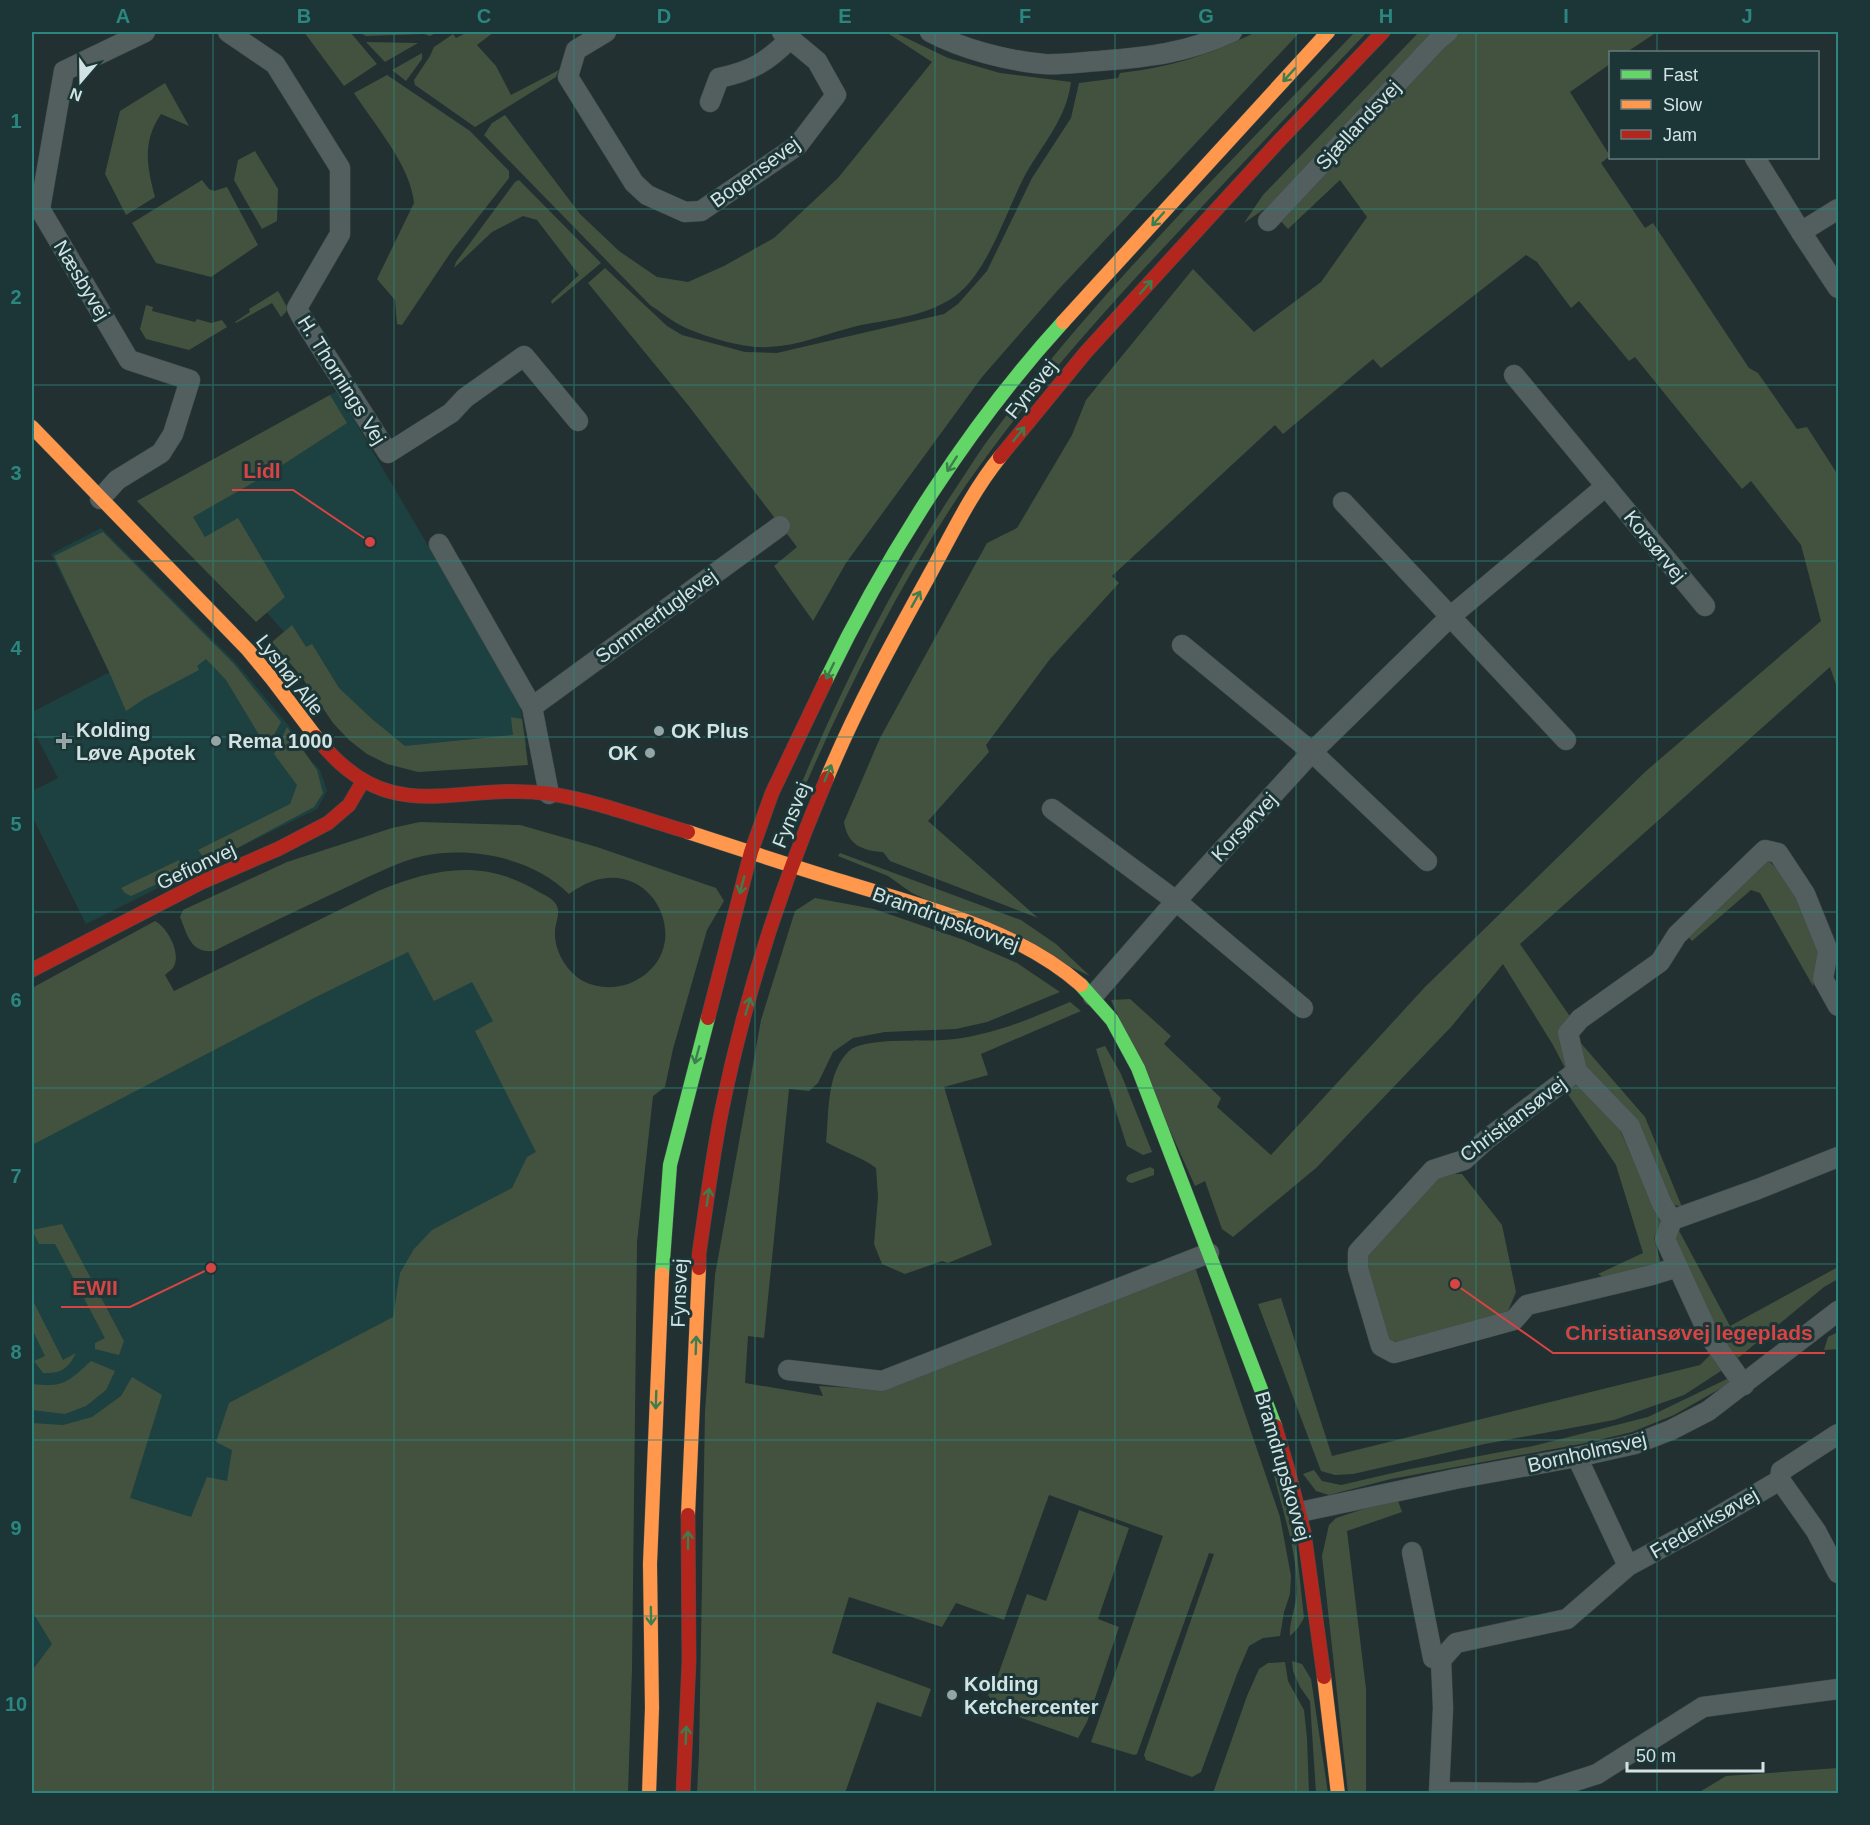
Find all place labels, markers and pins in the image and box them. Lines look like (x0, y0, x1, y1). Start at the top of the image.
callout: Lidl (232, 451, 293, 490)
place label: Kolding Løve Apotek (76, 719, 196, 764)
place label: OK Plus (671, 720, 749, 742)
marker: OK Plus (652, 724, 666, 738)
place label: Rema 1000 (228, 730, 333, 752)
marker: Kolding Løve Apotek (57, 734, 71, 748)
marker: Rema 1000 (209, 734, 223, 748)
place label: OK (608, 742, 639, 764)
marker: OK (643, 746, 657, 760)
callout: EWII (61, 1268, 130, 1307)
callout: Christiansøvej legeplads (1553, 1314, 1825, 1353)
place label: Kolding Ketchercenter (964, 1673, 1099, 1718)
marker: Kolding Ketchercenter (945, 1688, 959, 1702)

